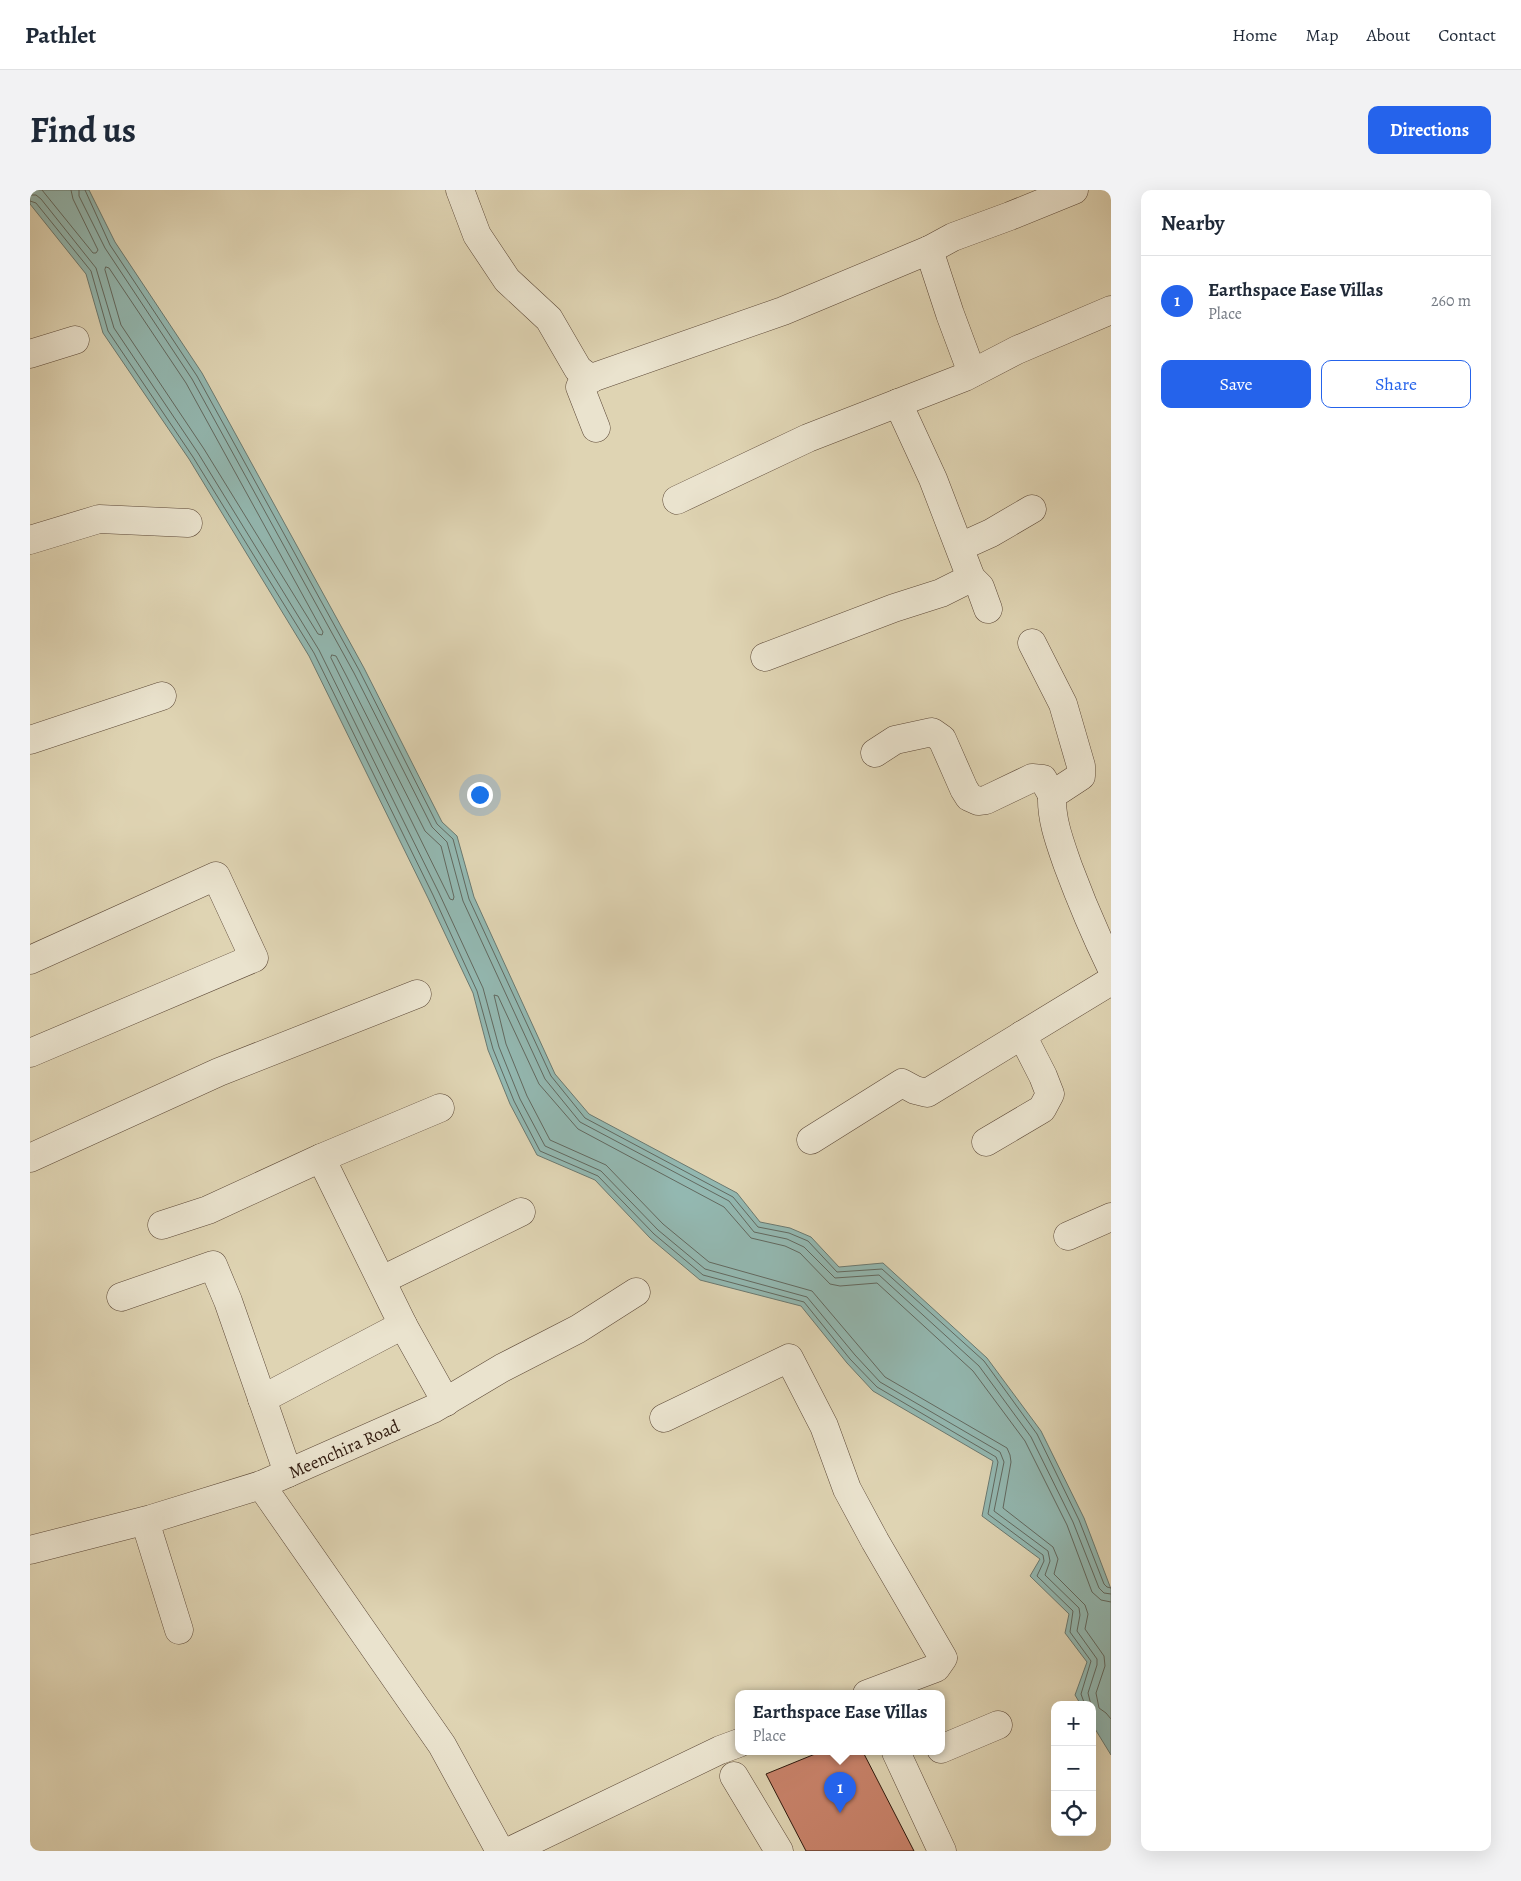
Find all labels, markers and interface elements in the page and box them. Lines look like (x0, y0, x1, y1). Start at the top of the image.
text: Pathlet (25, 19, 96, 51)
text: Home (1232, 23, 1277, 47)
text: Map (1305, 23, 1338, 47)
text: About (1366, 23, 1410, 47)
text: Contact (1438, 23, 1496, 47)
text: Find us (30, 106, 136, 154)
button: Directions (1368, 106, 1491, 154)
text: Nearby (1161, 209, 1224, 237)
text: Earthspace Ease Villas (1208, 277, 1383, 303)
text: 1 (1174, 290, 1180, 312)
text: 260 m (1431, 290, 1471, 312)
text: Place (1208, 303, 1242, 325)
button: Save (1161, 360, 1311, 408)
button: Share (1321, 360, 1471, 408)
your location (467, 782, 493, 808)
street label: Meenchira Road (285, 1414, 404, 1484)
popup (735, 1690, 945, 1755)
text: Earthspace Ease Villas (752, 1699, 928, 1725)
map controls (1051, 1701, 1096, 1836)
button: + (1051, 1701, 1096, 1746)
text: Place (752, 1725, 786, 1747)
button: − (1051, 1746, 1096, 1791)
pin: 1 (824, 1772, 856, 1813)
button: locate (1051, 1791, 1096, 1836)

